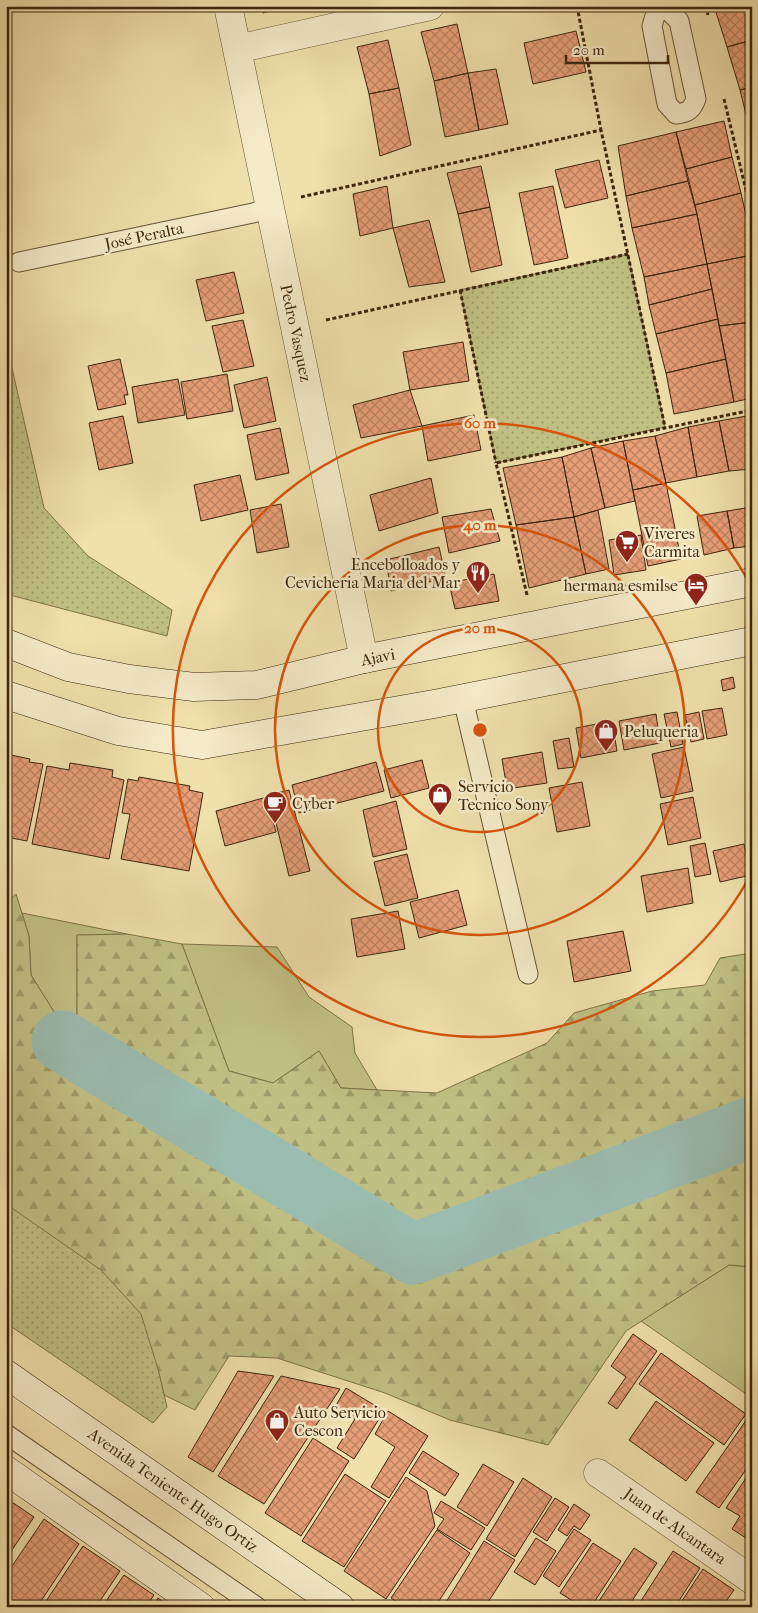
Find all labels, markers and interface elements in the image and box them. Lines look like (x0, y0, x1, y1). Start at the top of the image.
scale bar (566, 32, 668, 64)
text: 20 m (573, 41, 605, 59)
street label: José Peralta (101, 218, 186, 254)
street label: Pedro Vasquez (276, 283, 316, 383)
text: 60 m (464, 414, 497, 432)
text: 40 m (463, 516, 497, 534)
place label: Viveres Carmita (643, 524, 701, 561)
supermarket icon: Viveres Carmita (614, 529, 640, 563)
place label: Encebolloados y Cevicheria Maria del Mar (285, 555, 460, 592)
restaurant icon: Encebolloados y Cevicheria Maria del Mar (465, 560, 491, 594)
hotel icon: hermana esmilse (683, 572, 709, 606)
place label: hermana esmilse (563, 576, 678, 595)
text: 20 m (464, 619, 496, 637)
street label: Ajavi (358, 644, 397, 670)
shop icon: Peluqueria (593, 718, 619, 752)
centre of rings (471, 721, 489, 739)
place label: Peluqueria (624, 722, 699, 741)
place label: Servicio Tecnico Sony (458, 777, 549, 814)
shop icon: Servicio Tecnico Sony (427, 782, 453, 816)
cafe icon: Cyber (262, 790, 288, 824)
place label: Cyber (292, 794, 335, 813)
place label: Auto Servicio Cescon (293, 1403, 386, 1440)
shop icon: Auto Servicio Cescon (264, 1408, 290, 1442)
street label: Avenida Teniente Hugo Ortiz (84, 1423, 262, 1556)
street label: Juan de Alcantara (619, 1482, 730, 1569)

